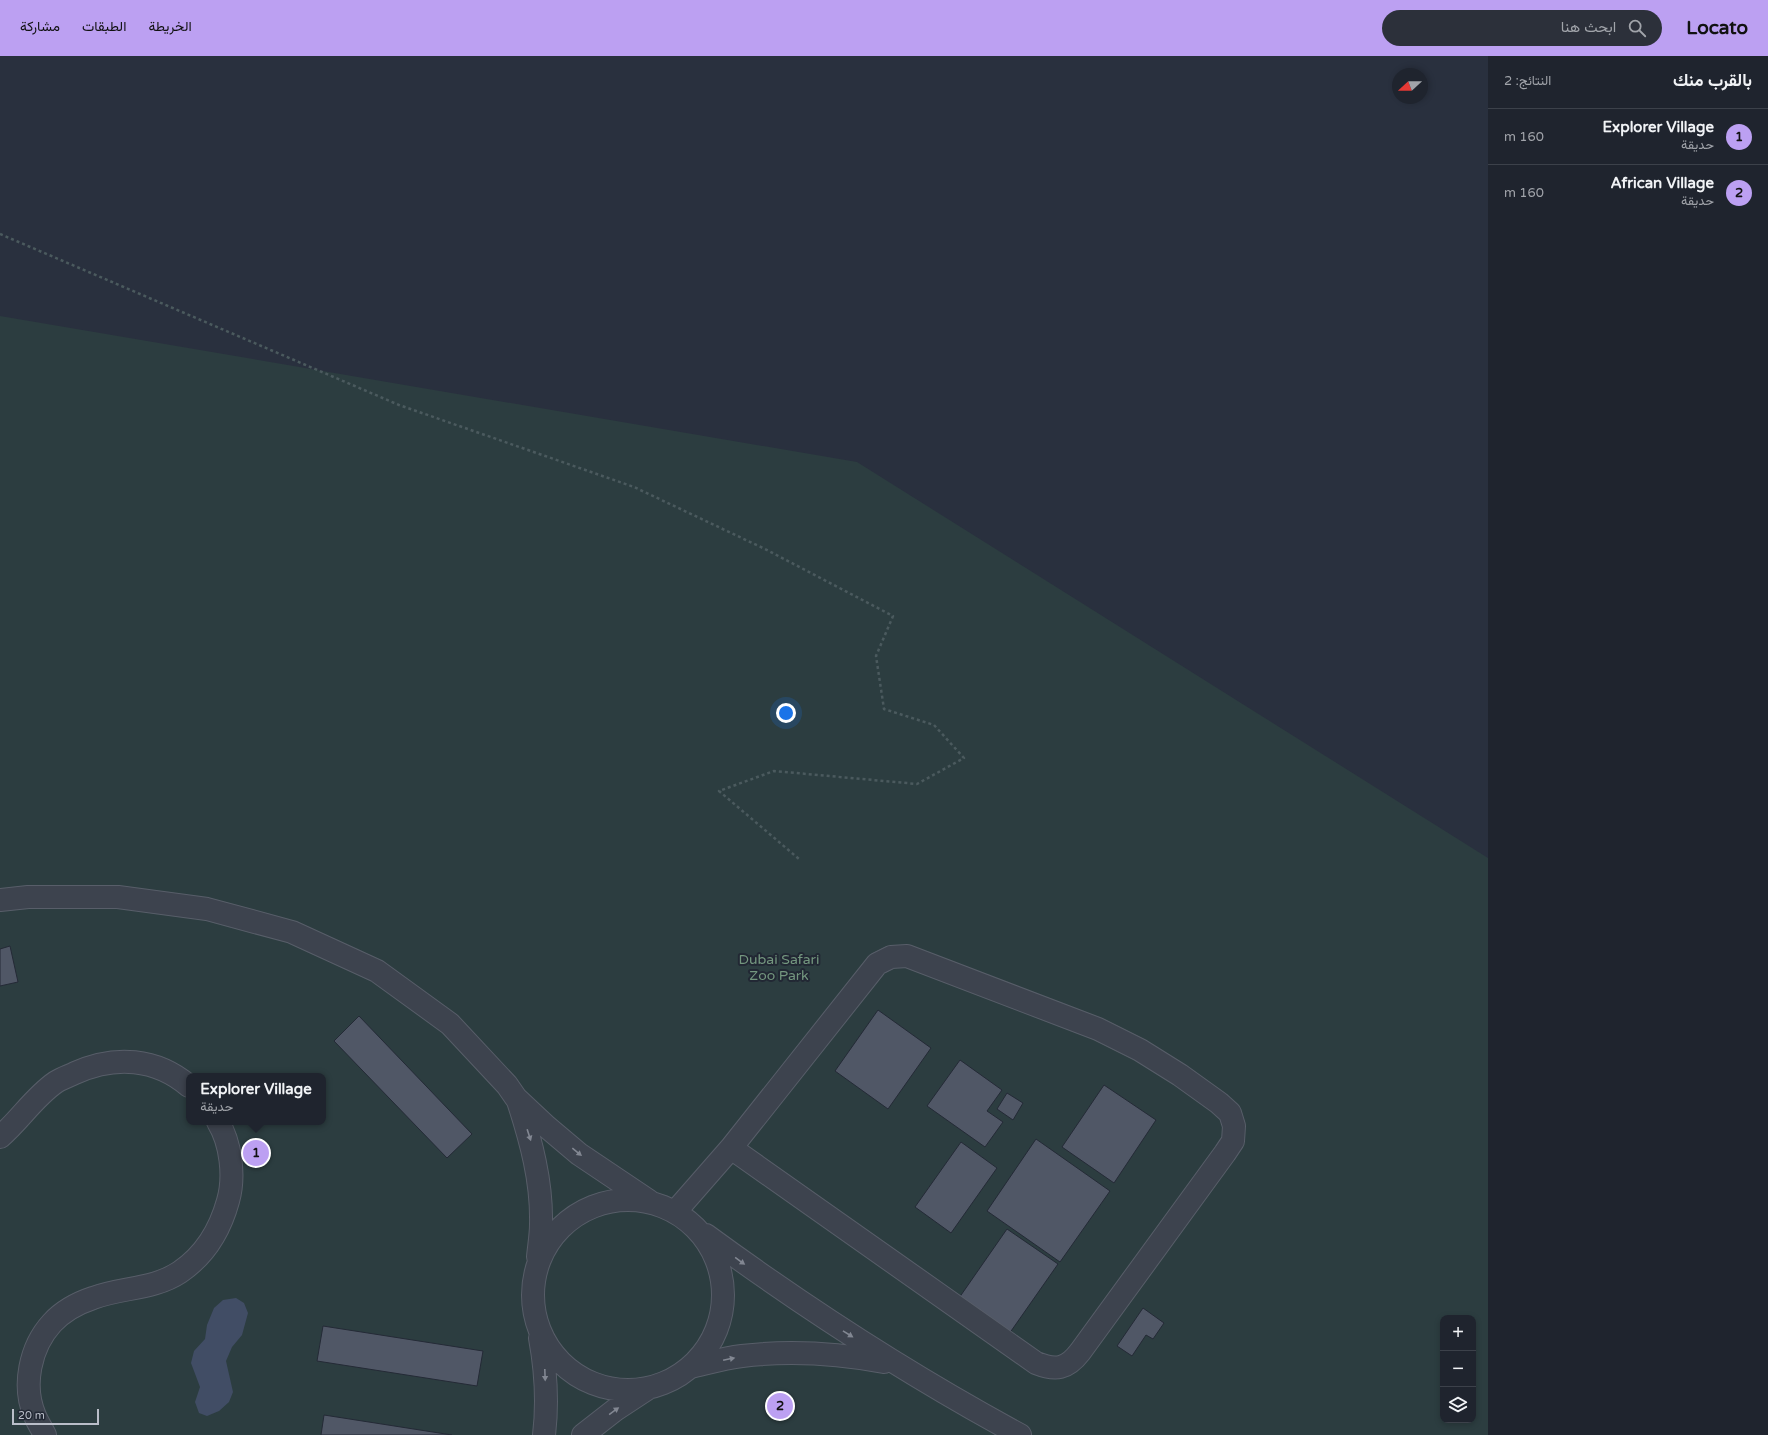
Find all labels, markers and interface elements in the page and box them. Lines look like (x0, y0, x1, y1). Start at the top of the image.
search box (1382, 10, 1662, 46)
icon: search (1626, 17, 1648, 39)
text: Locato (1686, 17, 1748, 39)
text: مشاركة (20, 18, 60, 35)
text: الطبقات (82, 18, 126, 35)
text: الخريطة (148, 18, 192, 35)
text: ابحث هنا (1561, 18, 1616, 36)
north arrow (1392, 68, 1428, 104)
text: بالقرب منك (1673, 70, 1752, 91)
text: النتائج: 2 (1504, 73, 1551, 89)
text: Explorer Village (1602, 118, 1714, 136)
text: 160 m (1504, 129, 1544, 145)
text: 1 (1735, 129, 1743, 145)
text: حديقة (1681, 137, 1714, 153)
text: African Village (1611, 174, 1714, 192)
text: 160 m (1504, 185, 1544, 201)
text: 2 (1735, 185, 1743, 201)
text: حديقة (1681, 193, 1714, 209)
your location (776, 703, 796, 723)
park label: Dubai Safari Zoo Park (739, 951, 819, 984)
popup (186, 1073, 326, 1125)
text: Explorer Village (200, 1080, 312, 1098)
text: حديقة (200, 1099, 233, 1115)
one-way arrow (526, 1129, 532, 1141)
pin: 1 (243, 1138, 269, 1168)
one-way arrow (571, 1148, 582, 1156)
one-way arrow (735, 1257, 746, 1265)
map controls (1440, 1315, 1476, 1423)
button: + (1440, 1315, 1476, 1351)
one-way arrow (843, 1330, 853, 1338)
button: − (1440, 1351, 1476, 1387)
one-way arrow (723, 1355, 735, 1361)
one-way arrow (542, 1369, 549, 1381)
button: layers (1440, 1387, 1476, 1423)
pin: 2 (767, 1391, 793, 1421)
scale bar (12, 1407, 99, 1426)
one-way arrow (608, 1407, 619, 1415)
text: 20 m (18, 1409, 45, 1422)

